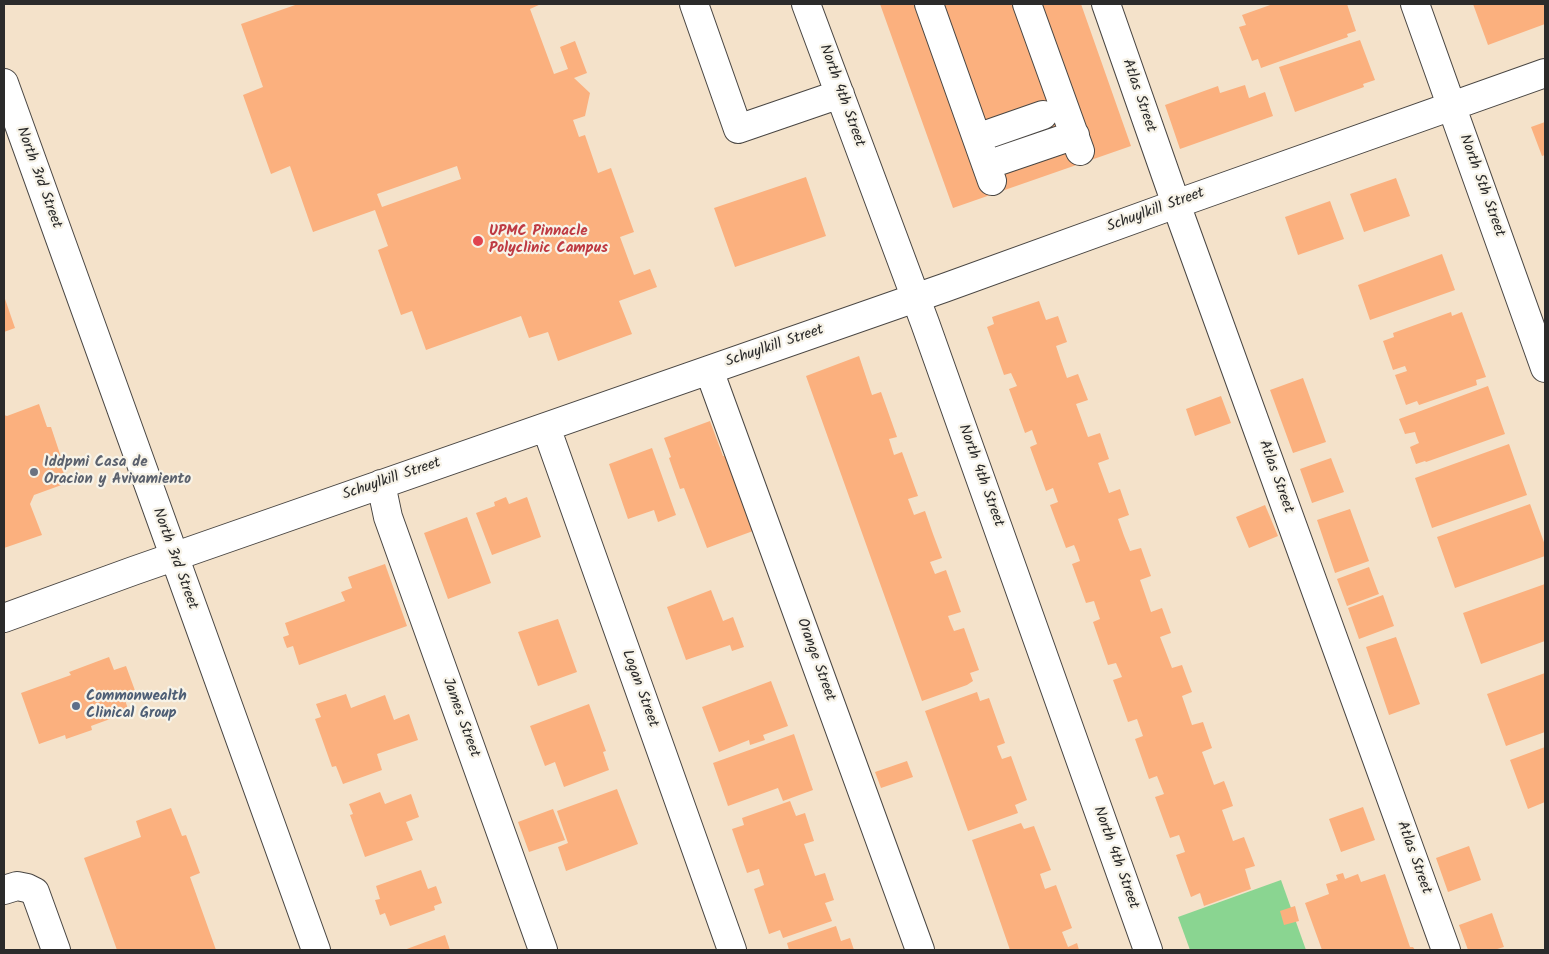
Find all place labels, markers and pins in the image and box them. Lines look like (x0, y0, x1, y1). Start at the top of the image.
place label: UPMC Pinnacle Polyclinic Campus (489, 223, 608, 258)
marker: UPMC Pinnacle Polyclinic Campus (471, 234, 485, 248)
place label: Iddpmi Casa de Oracion y Avivamiento (44, 454, 191, 489)
marker: Iddpmi Casa de Oracion y Avivamiento (28, 466, 40, 478)
place label: Commonwealth Clinical Group (86, 688, 187, 723)
marker: Commonwealth Clinical Group (70, 700, 82, 712)

